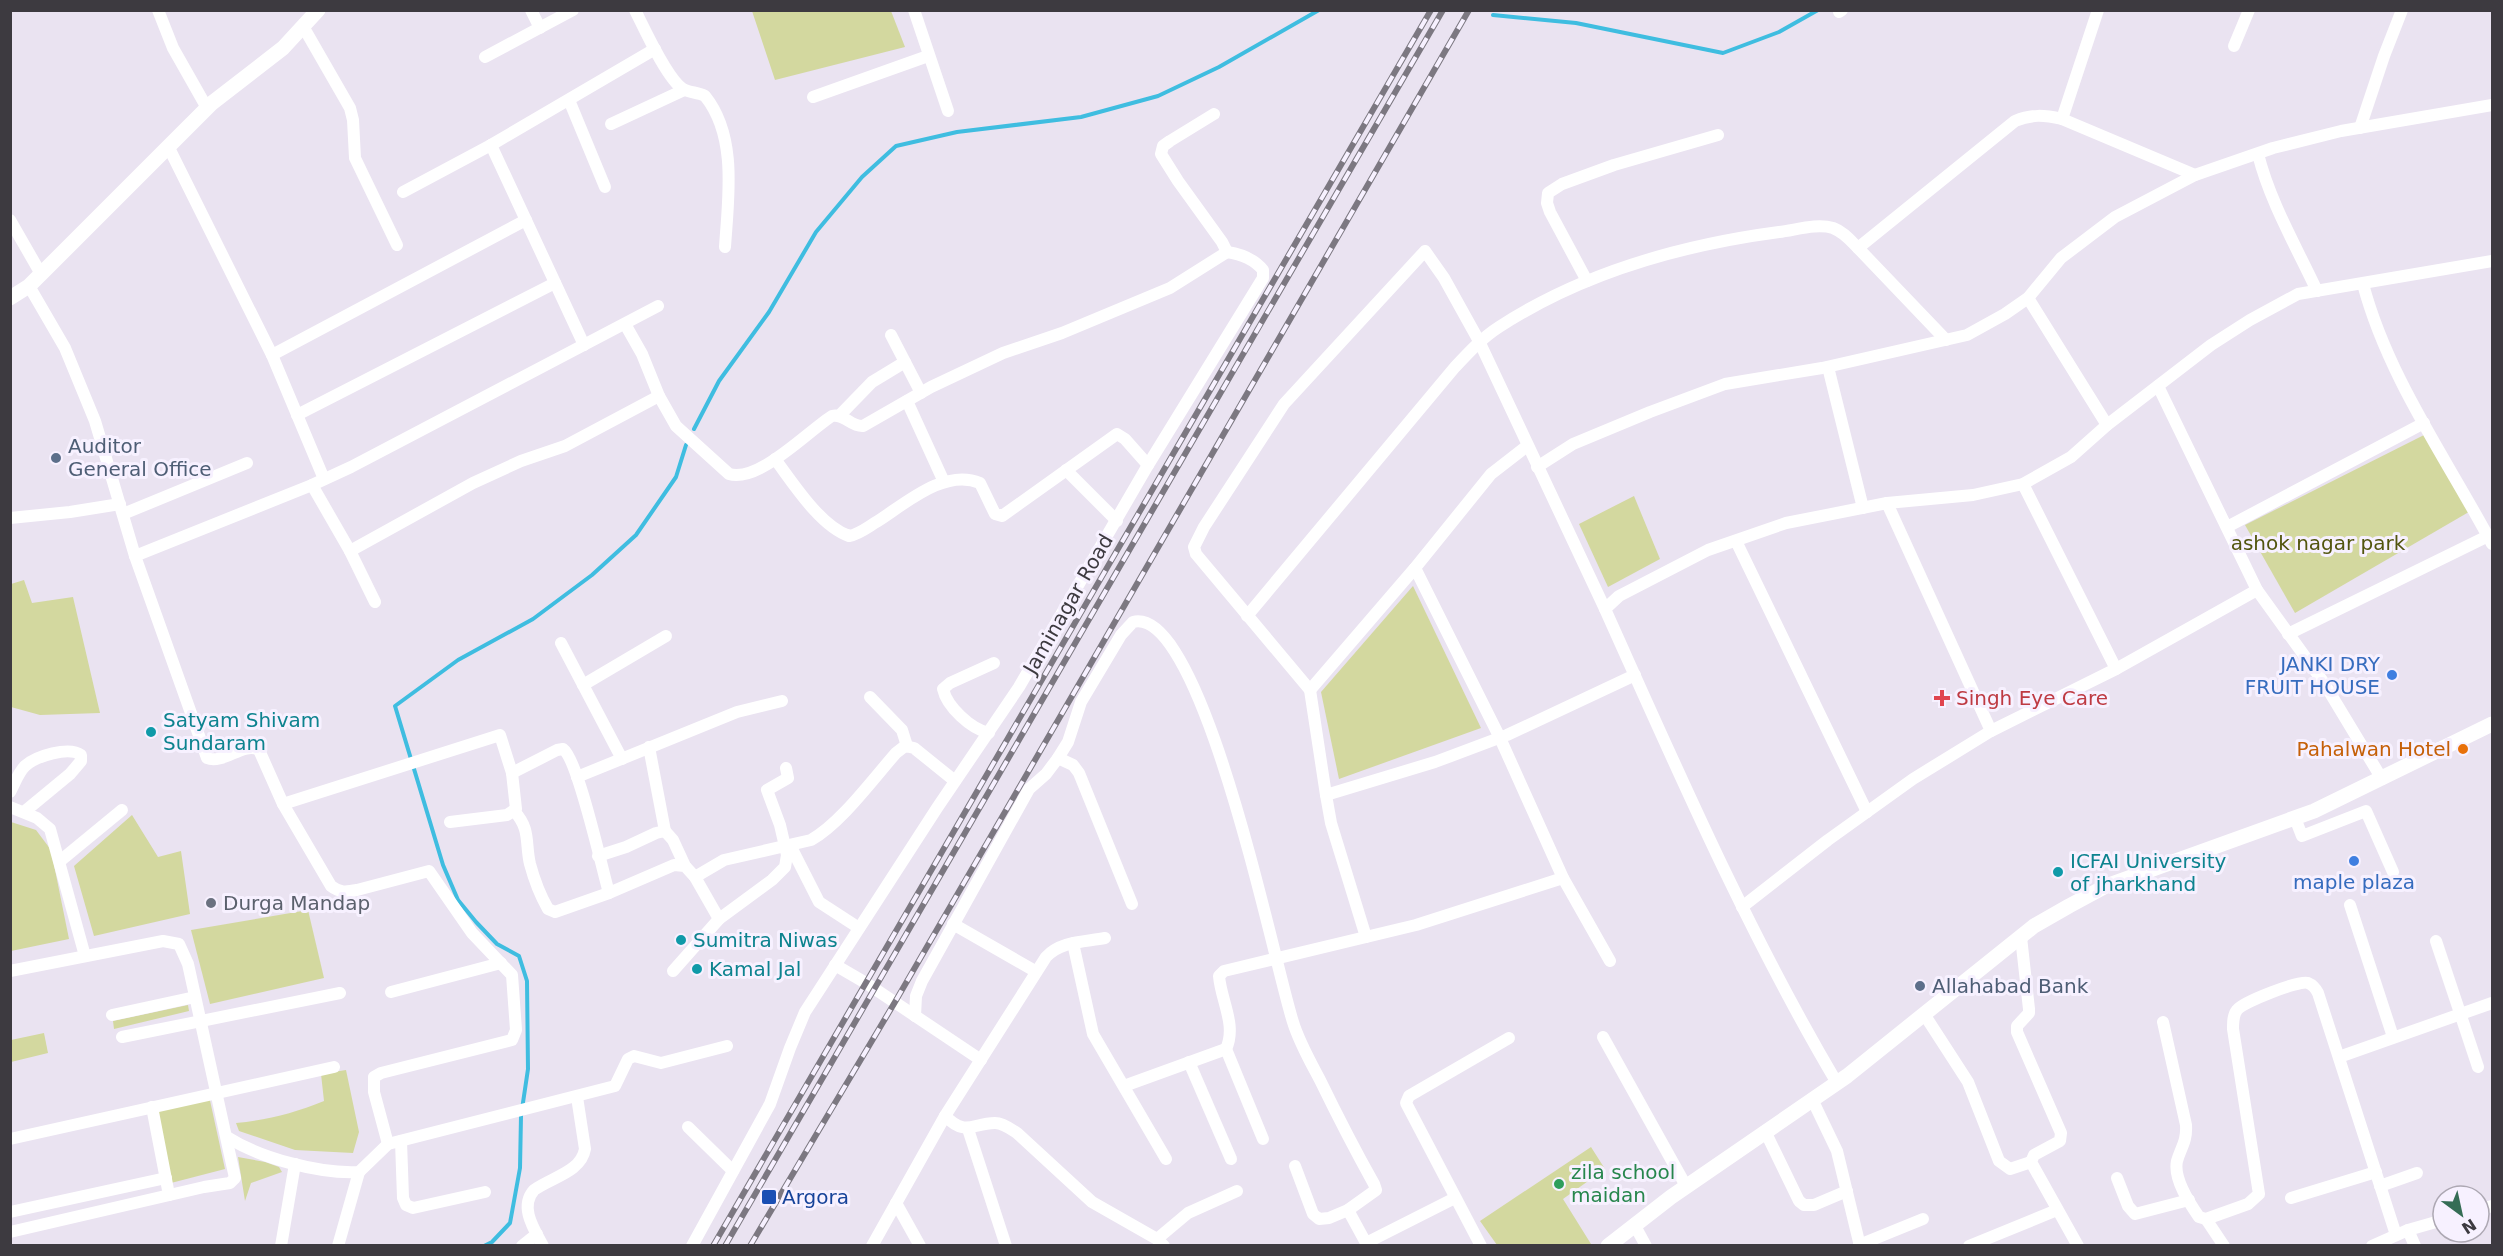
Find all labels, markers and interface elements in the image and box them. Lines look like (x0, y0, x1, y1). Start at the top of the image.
place label: Auditor General Office (68, 434, 212, 481)
marker: Auditor General Office (49, 451, 63, 465)
street label: Jaminagar Road (1017, 530, 1118, 680)
park label: ashok nagar park (2231, 531, 2406, 555)
place label: JANKI DRY FRUIT HOUSE (2245, 652, 2381, 699)
marker: JANKI DRY FRUIT HOUSE (2385, 668, 2399, 682)
place label: Singh Eye Care (1956, 686, 2108, 710)
marker: Singh Eye Care (1933, 689, 1951, 707)
place label: Satyam Shivam Sundaram (163, 708, 320, 755)
marker: Satyam Shivam Sundaram (144, 725, 158, 739)
place label: Pahalwan Hotel (2296, 737, 2451, 761)
marker: Pahalwan Hotel (2456, 742, 2470, 756)
place label: ICFAI University of jharkhand (2070, 849, 2227, 896)
marker: maple plaza (2347, 854, 2361, 868)
marker: ICFAI University of jharkhand (2051, 865, 2065, 879)
place label: maple plaza (2293, 870, 2415, 894)
place label: Durga Mandap (223, 891, 370, 915)
marker: Durga Mandap (204, 896, 218, 910)
place label: Sumitra Niwas (693, 928, 838, 952)
marker: Sumitra Niwas (674, 933, 688, 947)
place label: Kamal Jal (709, 957, 801, 981)
marker: Kamal Jal (690, 962, 704, 976)
place label: Allahabad Bank (1932, 974, 2089, 998)
marker: Allahabad Bank (1913, 979, 1927, 993)
place label: zila school maidan (1571, 1160, 1675, 1207)
marker: zila school maidan (1552, 1177, 1566, 1191)
north arrow (2431, 1184, 2491, 1244)
place label: Argora (782, 1185, 849, 1209)
marker: Argora (760, 1188, 778, 1206)
text: N (2458, 1215, 2480, 1238)

